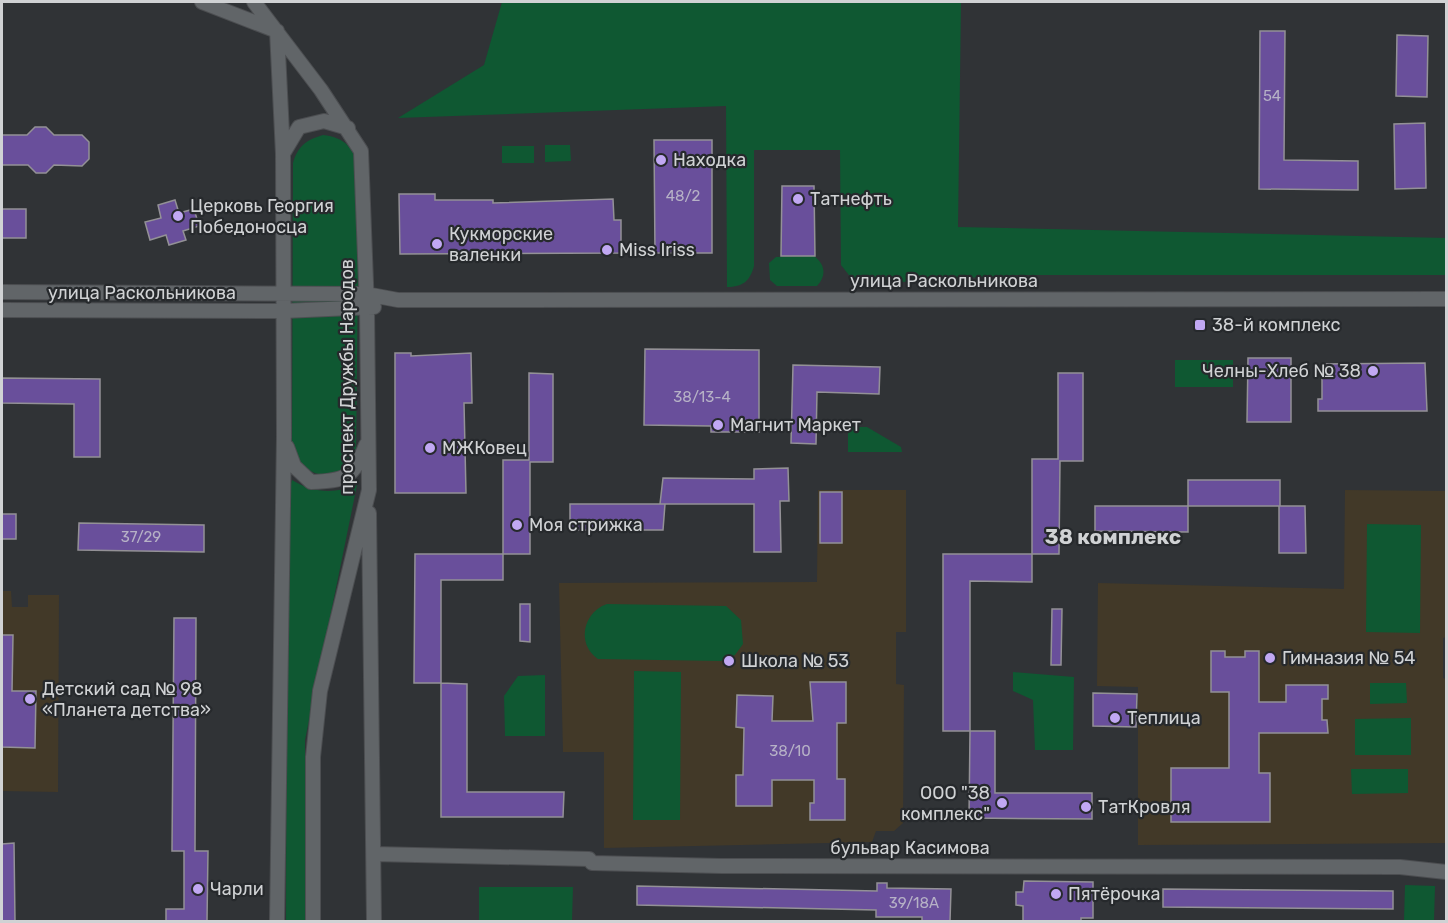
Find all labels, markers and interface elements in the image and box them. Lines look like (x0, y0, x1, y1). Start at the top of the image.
house number: 54 (1263, 87, 1281, 105)
place label: Находка (673, 149, 746, 171)
marker: Находка (654, 153, 668, 167)
house number: 48/2 (666, 187, 701, 205)
place label: Татнефть (810, 188, 892, 210)
marker: Татнефть (791, 192, 805, 206)
place label: Церковь Георгия Победоносца (190, 195, 334, 238)
marker: Церковь Георгия Победоносца (171, 209, 185, 223)
place label: Кукморские валенки (449, 223, 553, 266)
marker: Кукморские валенки (430, 237, 444, 251)
place label: Miss Iriss (619, 239, 695, 261)
marker: Miss Iriss (600, 243, 614, 257)
street label: проспект Дружбы Народов (336, 259, 358, 495)
street label: улица Раскольникова (850, 270, 1038, 292)
street label: улица Раскольникова (48, 282, 236, 304)
place label: 38-й комплекс (1212, 314, 1341, 336)
marker: 38-й комплекс (1193, 318, 1207, 332)
place label: Челны-Хлеб № 38 (1202, 360, 1361, 382)
marker: Челны-Хлеб № 38 (1366, 364, 1380, 378)
house number: 38/13-4 (673, 388, 731, 406)
place label: Магнит Маркет (730, 414, 861, 436)
marker: Магнит Маркет (711, 418, 725, 432)
place label: МЖКовец (442, 437, 527, 459)
marker: МЖКовец (423, 441, 437, 455)
place label: Моя стрижка (529, 514, 643, 536)
marker: Моя стрижка (510, 518, 524, 532)
district label: 38 комплекс (1045, 524, 1181, 549)
house number: 37/29 (121, 528, 161, 546)
place label: Гимназия № 54 (1282, 647, 1416, 669)
place label: Школа № 53 (741, 650, 849, 672)
marker: Гимназия № 54 (1263, 651, 1277, 665)
marker: Школа № 53 (722, 654, 736, 668)
place label: Детский сад № 98 «Планета детства» (42, 678, 211, 721)
marker: Детский сад № 98 «Планета детства» (23, 692, 37, 706)
place label: Теплица (1127, 707, 1201, 729)
marker: Теплица (1108, 711, 1122, 725)
house number: 38/10 (769, 742, 811, 760)
place label: ООО "38 комплекс" (901, 782, 990, 825)
marker: ООО "38 комплекс" (995, 796, 1009, 810)
place label: ТатКровля (1098, 796, 1191, 818)
marker: ТатКровля (1079, 800, 1093, 814)
street label: бульвар Касимова (830, 837, 990, 859)
place label: Чарли (210, 878, 264, 900)
marker: Чарли (191, 882, 205, 896)
place label: Пятёрочка (1068, 883, 1161, 905)
marker: Пятёрочка (1049, 887, 1063, 901)
house number: 39/18А (889, 894, 939, 912)

